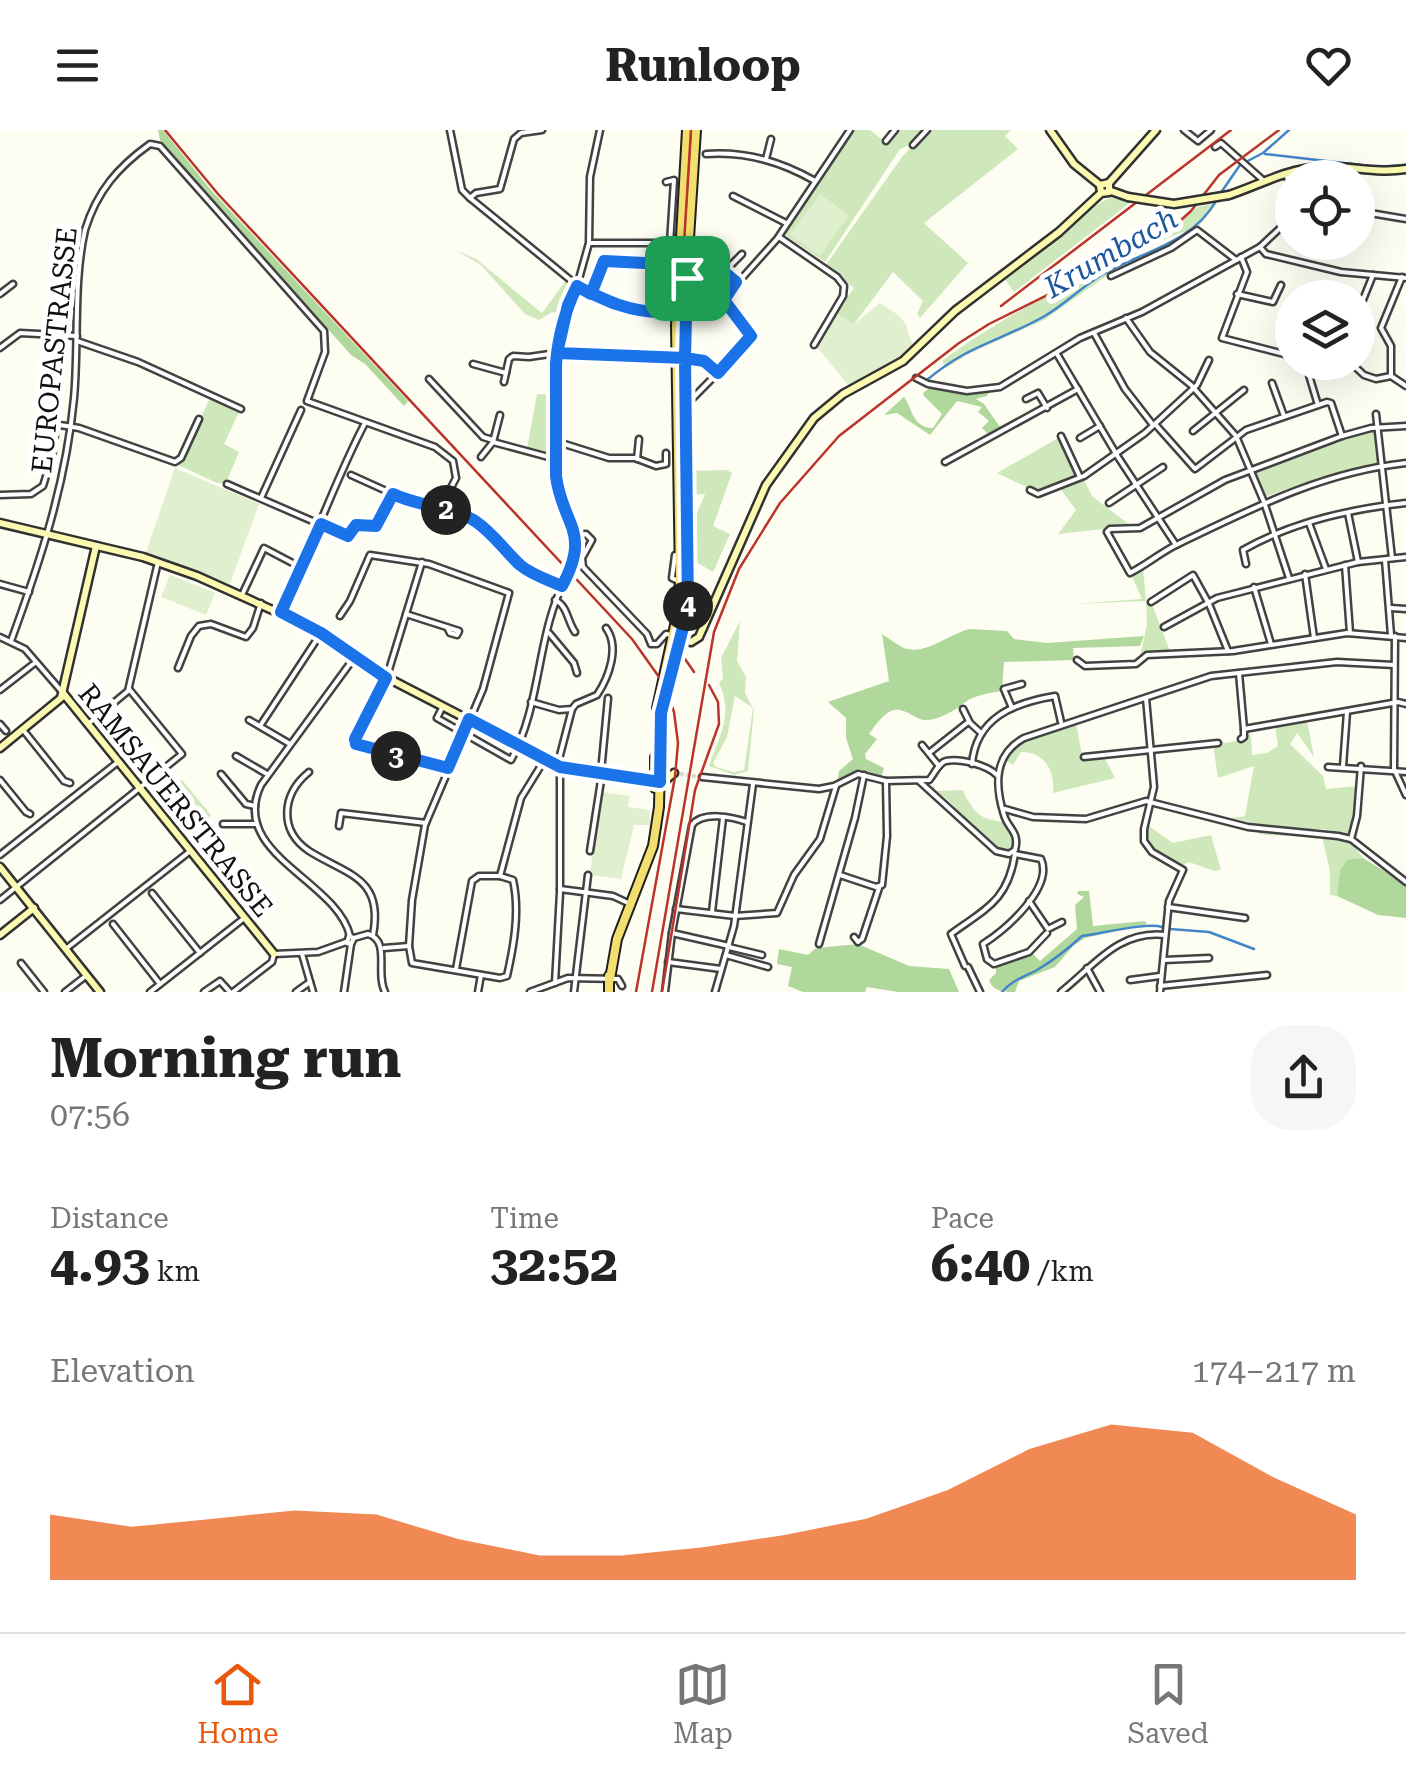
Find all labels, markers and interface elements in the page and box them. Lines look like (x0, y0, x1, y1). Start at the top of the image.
icon: menu (50, 38, 105, 93)
icon: heart (1301, 38, 1356, 93)
text: Runloop (605, 39, 801, 92)
map controls (1275, 160, 1375, 380)
button: locate (1275, 160, 1375, 260)
water label: Krumbach (1037, 200, 1184, 305)
street label: EUROPASTRASSE (25, 225, 84, 475)
pin (645, 236, 730, 321)
icon: arrive (660, 251, 715, 306)
button: layers (1275, 280, 1375, 380)
pin: 2 (421, 485, 471, 535)
text: 2 (438, 493, 454, 526)
pin: 4 (663, 581, 713, 631)
text: 4 (680, 589, 696, 622)
street label: RAMSAUERSTRASSE (72, 677, 280, 923)
pin: 3 (371, 731, 421, 781)
text: 3 (388, 739, 404, 772)
button: share (1251, 1025, 1356, 1130)
text: Morning run (50, 1026, 401, 1090)
text: 07:56 (50, 1096, 130, 1134)
text: Distance (50, 1202, 169, 1235)
text: Time (490, 1202, 559, 1235)
text: Pace (931, 1202, 994, 1235)
text: 4.93 (50, 1235, 150, 1293)
text: 32:52 (490, 1235, 618, 1293)
text: 6:40 (931, 1235, 1030, 1293)
text: km (150, 1255, 200, 1288)
text: /km (1030, 1255, 1094, 1288)
text: Elevation (50, 1352, 195, 1390)
text: 174–217 m (1192, 1352, 1356, 1390)
tab: Home (197, 1657, 278, 1750)
tab: Map (673, 1657, 733, 1750)
tab: Saved (1128, 1657, 1209, 1750)

